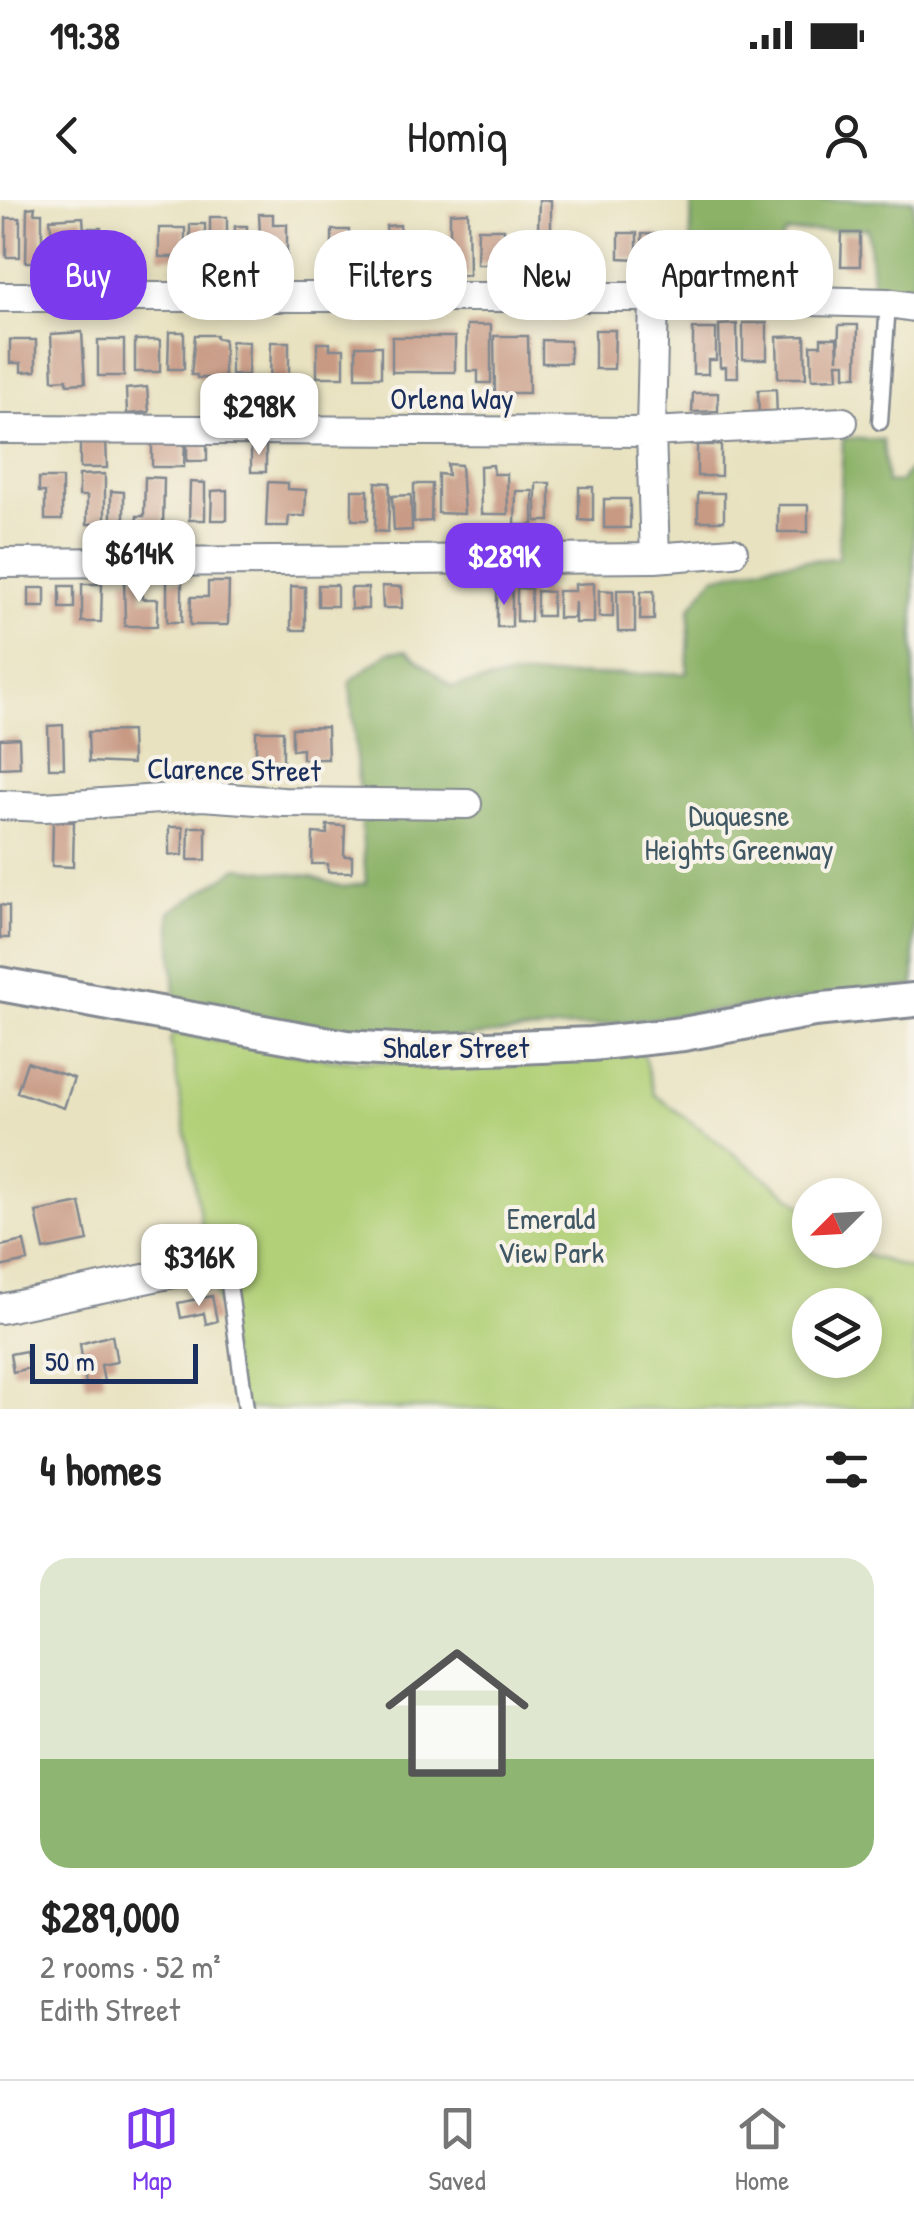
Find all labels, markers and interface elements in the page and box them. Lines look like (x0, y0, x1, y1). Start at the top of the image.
text: 19:38 (50, 9, 120, 61)
text: Homiq (407, 105, 507, 166)
icon: back (40, 108, 95, 163)
icon: person (819, 108, 874, 163)
chip: Buy (30, 230, 147, 320)
chip: Rent (167, 230, 294, 320)
chip: Filters (314, 230, 467, 320)
chip: New (487, 230, 606, 320)
chip: Apartment (626, 230, 833, 320)
pin: $298K (189, 373, 329, 458)
street label: Orlena Way (390, 378, 514, 418)
text: $298K (222, 384, 296, 427)
pin: $614K (69, 520, 209, 605)
pin: $289K (434, 523, 574, 608)
text: $614K (104, 531, 174, 574)
text: $289K (467, 534, 541, 577)
street label: Clarence Street (147, 747, 322, 791)
park label: Duquesne Heights Greenway (644, 795, 834, 869)
street label: Shaler Street (383, 1027, 530, 1067)
north arrow (792, 1178, 882, 1268)
map controls (792, 1178, 882, 1378)
park label: Emerald View Park (498, 1198, 604, 1272)
pin: $316K (129, 1224, 269, 1309)
text: $316K (163, 1235, 235, 1278)
button: layers (792, 1288, 882, 1378)
scale bar (30, 1339, 198, 1384)
text: 50 m (45, 1342, 95, 1380)
text: 4 homes (40, 1441, 161, 1498)
icon: filters (819, 1442, 874, 1497)
icon: home (367, 1623, 547, 1803)
text: $289,000 (40, 1888, 179, 1945)
text: 2 rooms · 52 m² (40, 1945, 221, 1988)
text: Edith Street (40, 1988, 180, 2031)
tab: Map (124, 2101, 179, 2199)
tab: Saved (428, 2101, 486, 2199)
tab: Home (735, 2101, 790, 2199)

